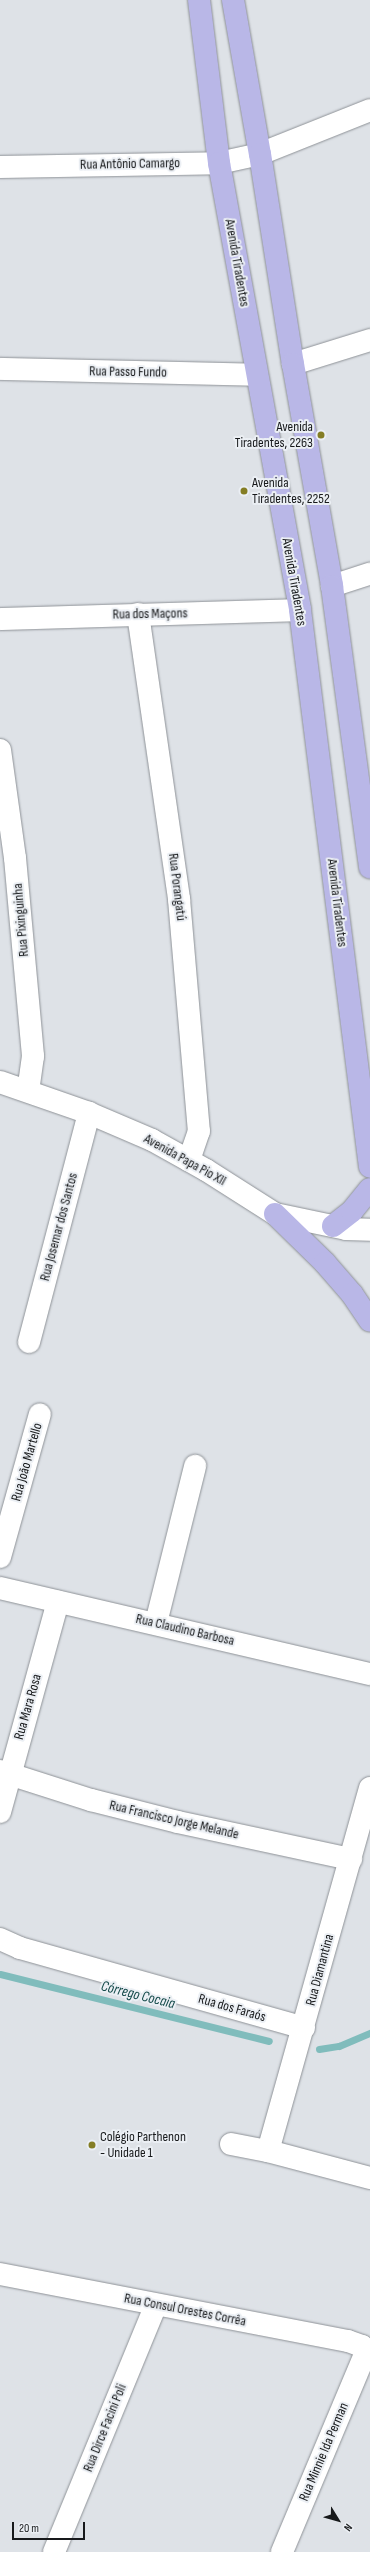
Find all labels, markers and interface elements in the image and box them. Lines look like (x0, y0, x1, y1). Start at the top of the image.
street label: Rua Antônio Camargo (80, 155, 180, 173)
street label: Avenida Tiradentes (221, 218, 253, 308)
street label: Rua Passo Fundo (89, 363, 167, 381)
place label: Avenida Tiradentes, 2263 (235, 419, 313, 452)
marker: Avenida Tiradentes, 2263 (316, 430, 326, 440)
place label: Avenida Tiradentes, 2252 (252, 475, 330, 508)
marker: Avenida Tiradentes, 2252 (239, 486, 249, 496)
street label: Avenida Tiradentes (278, 537, 310, 627)
street label: Rua dos Maçons (112, 605, 188, 623)
street label: Rua Porangatú (165, 852, 189, 922)
street label: Avenida Tiradentes (323, 858, 351, 948)
street label: Rua Pixinguinha (9, 883, 33, 957)
street label: Avenida Papa Pio XII (141, 1130, 229, 1190)
street label: Rua Josemar dos Santos (36, 1171, 82, 1283)
street label: Rua João Martello (8, 1421, 46, 1503)
street label: Rua Claudino Barbosa (134, 1610, 236, 1650)
street label: Rua Mara Rosa (11, 1672, 45, 1742)
street label: Rua Francisco Jorge Melande (108, 1797, 240, 1843)
street label: Rua Diamantina (302, 1932, 338, 2008)
water label: Córrego Cocaia (99, 1977, 177, 2013)
street label: Rua dos Faraós (196, 1990, 268, 2026)
place label: Colégio Parthenon - Unidade 1 (100, 2129, 186, 2162)
marker: Colégio Parthenon - Unidade 1 (87, 2140, 97, 2150)
street label: Rua Consul Orestes Corrêa (123, 2290, 247, 2330)
street label: Rua Dirce Facini Poli (80, 2382, 130, 2474)
street label: Rua Minnie Ida Perman (296, 2400, 352, 2504)
north arrow (318, 2500, 358, 2540)
scale bar (14, 2514, 87, 2540)
text: 20 m (19, 2521, 39, 2536)
text: N (341, 2521, 355, 2534)

